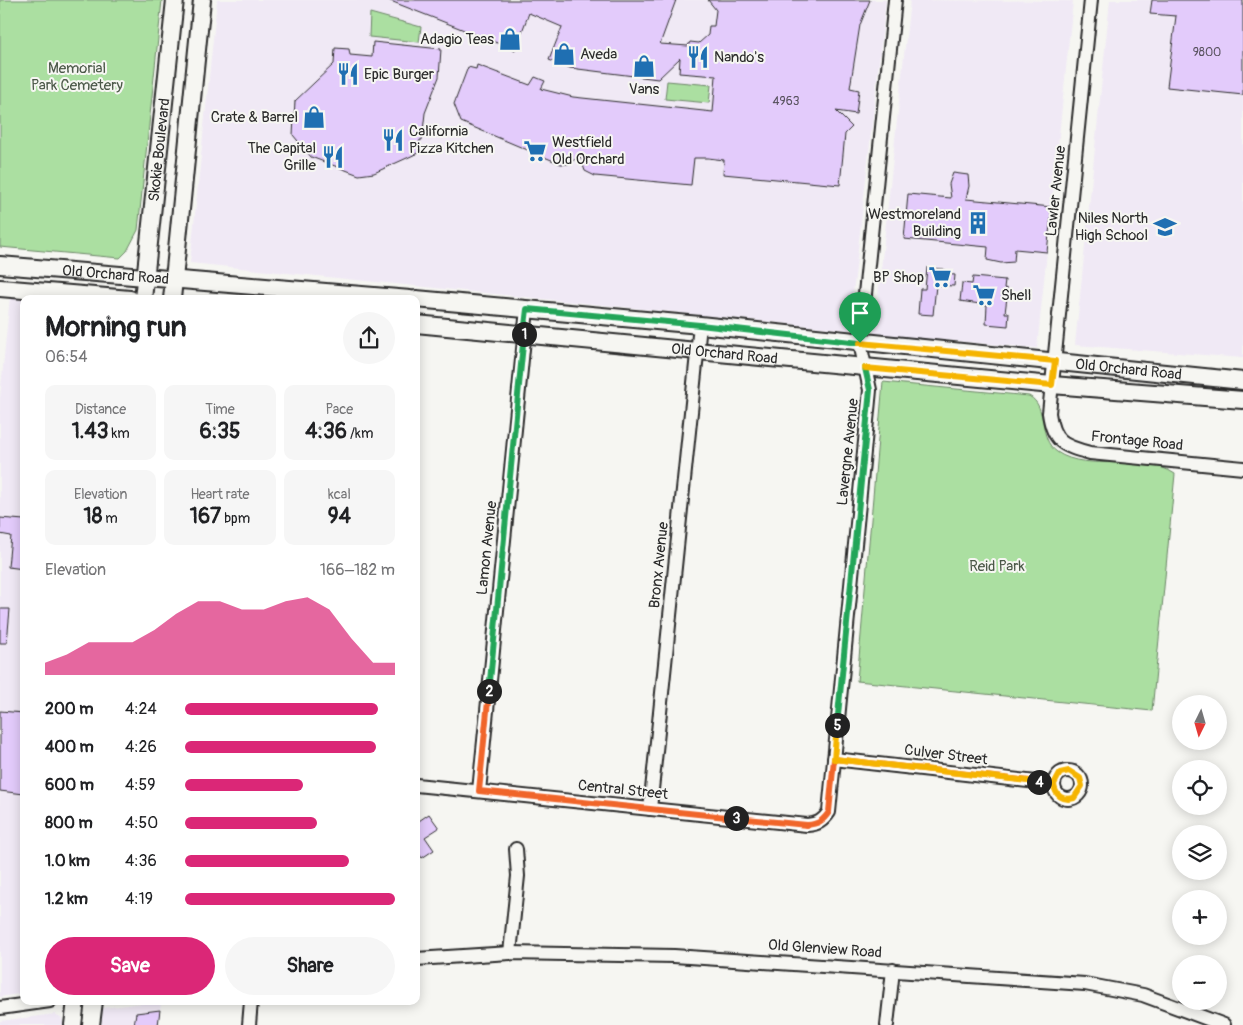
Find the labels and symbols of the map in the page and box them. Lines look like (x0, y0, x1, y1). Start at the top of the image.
shop icon: Adagio Teas (497, 26, 523, 52)
place label: Adagio Teas (420, 30, 494, 49)
shop icon: Aveda (551, 41, 577, 67)
restaurant icon: Nando's (685, 44, 711, 70)
place label: Aveda (580, 45, 617, 64)
house number: 9800 (1193, 45, 1221, 60)
place label: Nando's (714, 48, 764, 67)
shop icon: Vans (631, 53, 657, 79)
park label: Memorial Park Cemetery (31, 59, 124, 95)
restaurant icon: Epic Burger (335, 61, 361, 87)
place label: Epic Burger (364, 65, 435, 84)
place label: Vans (629, 80, 659, 99)
house number: 4963 (773, 94, 800, 109)
street label: Skokie Boulevard (144, 97, 174, 203)
shop icon: Crate & Barrel (301, 104, 327, 130)
place label: Crate & Barrel (211, 108, 298, 127)
place label: California Pizza Kitchen (409, 122, 494, 158)
restaurant icon: California Pizza Kitchen (380, 127, 406, 153)
place label: Westfield Old Orchard (552, 133, 625, 169)
supermarket icon: Westfield Old Orchard (522, 138, 548, 164)
place label: The Capital Grille (247, 139, 317, 175)
restaurant icon: The Capital Grille (320, 144, 346, 170)
street label: Lawler Avenue (1042, 144, 1070, 237)
place label: Westmoreland Building (868, 205, 961, 241)
place label: Niles North High School (1075, 209, 1148, 245)
building icon: Westmoreland Building (965, 210, 991, 236)
school or university icon: Niles North High School (1152, 214, 1178, 240)
street label: Old Orchard Road (61, 261, 170, 288)
supermarket icon: BP Shop (927, 264, 953, 290)
place label: BP Shop (873, 268, 924, 287)
supermarket icon: Shell (971, 282, 997, 308)
place label: Shell (1001, 286, 1031, 305)
pin (839, 292, 881, 343)
pin: 1 (512, 322, 536, 346)
street label: Old Orchard Road (670, 339, 779, 368)
street label: Old Orchard Road (1074, 354, 1183, 384)
street label: Lavergne Avenue (833, 397, 863, 507)
street label: Frontage Road (1090, 427, 1184, 455)
street label: Lamon Avenue (473, 499, 501, 596)
street label: Bronx Avenue (645, 520, 673, 609)
park label: Reid Park (969, 557, 1026, 576)
pin: 2 (476, 678, 502, 704)
north arrow (1172, 695, 1228, 750)
pin: 5 (824, 712, 850, 738)
street label: Culver Street (903, 740, 990, 770)
pin: 4 (1026, 770, 1052, 794)
street label: Central Street (577, 776, 670, 804)
pin: 3 (724, 806, 748, 830)
street label: Old Glenview Road (768, 936, 882, 962)

